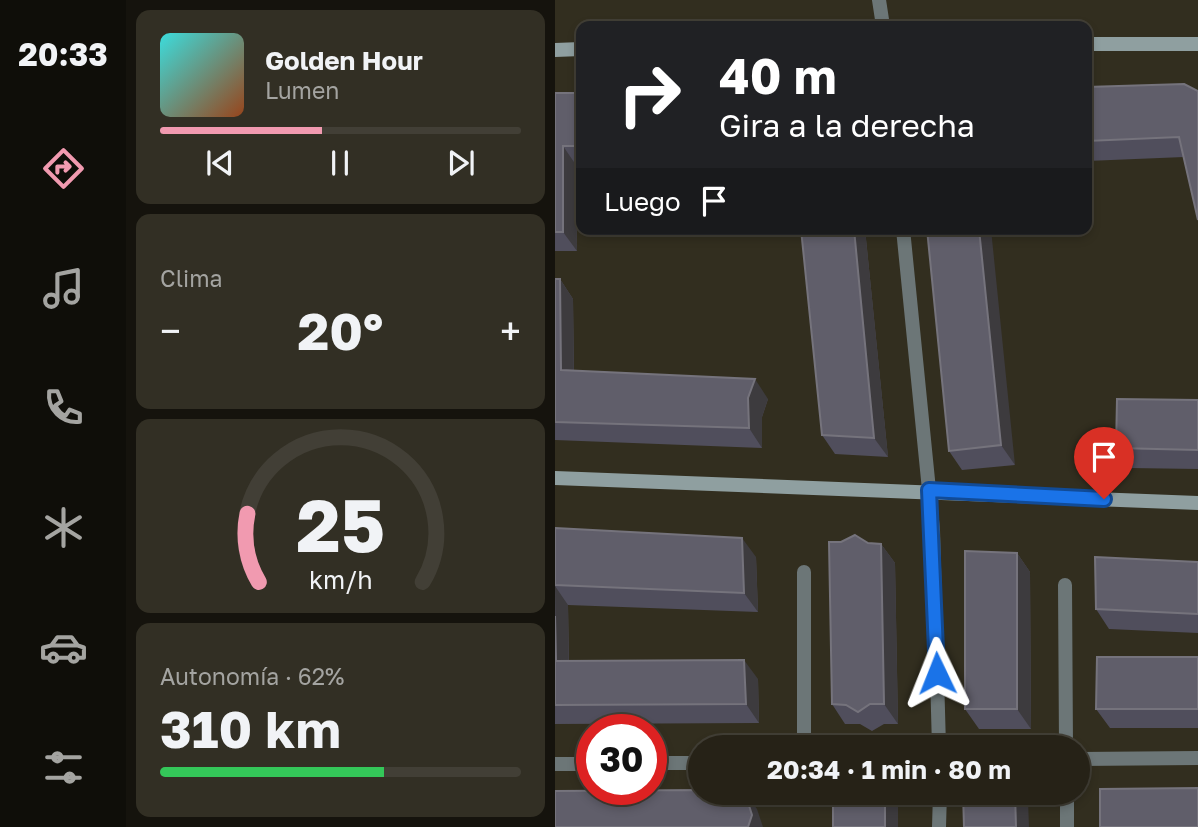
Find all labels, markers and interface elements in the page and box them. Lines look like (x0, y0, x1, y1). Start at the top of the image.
text: 20:33 (18, 35, 108, 73)
text: Golden Hour (265, 45, 423, 76)
text: 40 m (719, 46, 837, 105)
icon: right (604, 49, 695, 140)
text: Lumen (265, 76, 339, 104)
text: Gira a la derecha (719, 106, 975, 144)
icon: directions (39, 144, 88, 193)
icon: previous (201, 144, 239, 182)
icon: pause (321, 144, 359, 182)
icon: next (442, 144, 480, 182)
icon: arrive (695, 182, 733, 220)
text: Luego (604, 186, 681, 217)
icon: music (39, 264, 88, 313)
text: Clima (160, 264, 223, 292)
text: 20° (298, 299, 383, 361)
text: − (160, 308, 181, 353)
text: + (500, 308, 521, 353)
icon: phone (39, 383, 88, 432)
pin (1074, 427, 1134, 499)
icon: arrive (1085, 438, 1123, 476)
text: 25 (296, 481, 385, 568)
icon: climate (39, 503, 88, 552)
text: km/h (309, 563, 372, 594)
icon: car (39, 623, 88, 672)
position arrow (900, 636, 974, 710)
text: Autonomía · 62% (160, 662, 344, 690)
text: 310 km (160, 697, 341, 759)
speed limit sign: 30 (576, 714, 667, 805)
icon: filters (39, 743, 88, 792)
text: 20:34 · 1 min · 80 m (767, 754, 1011, 785)

